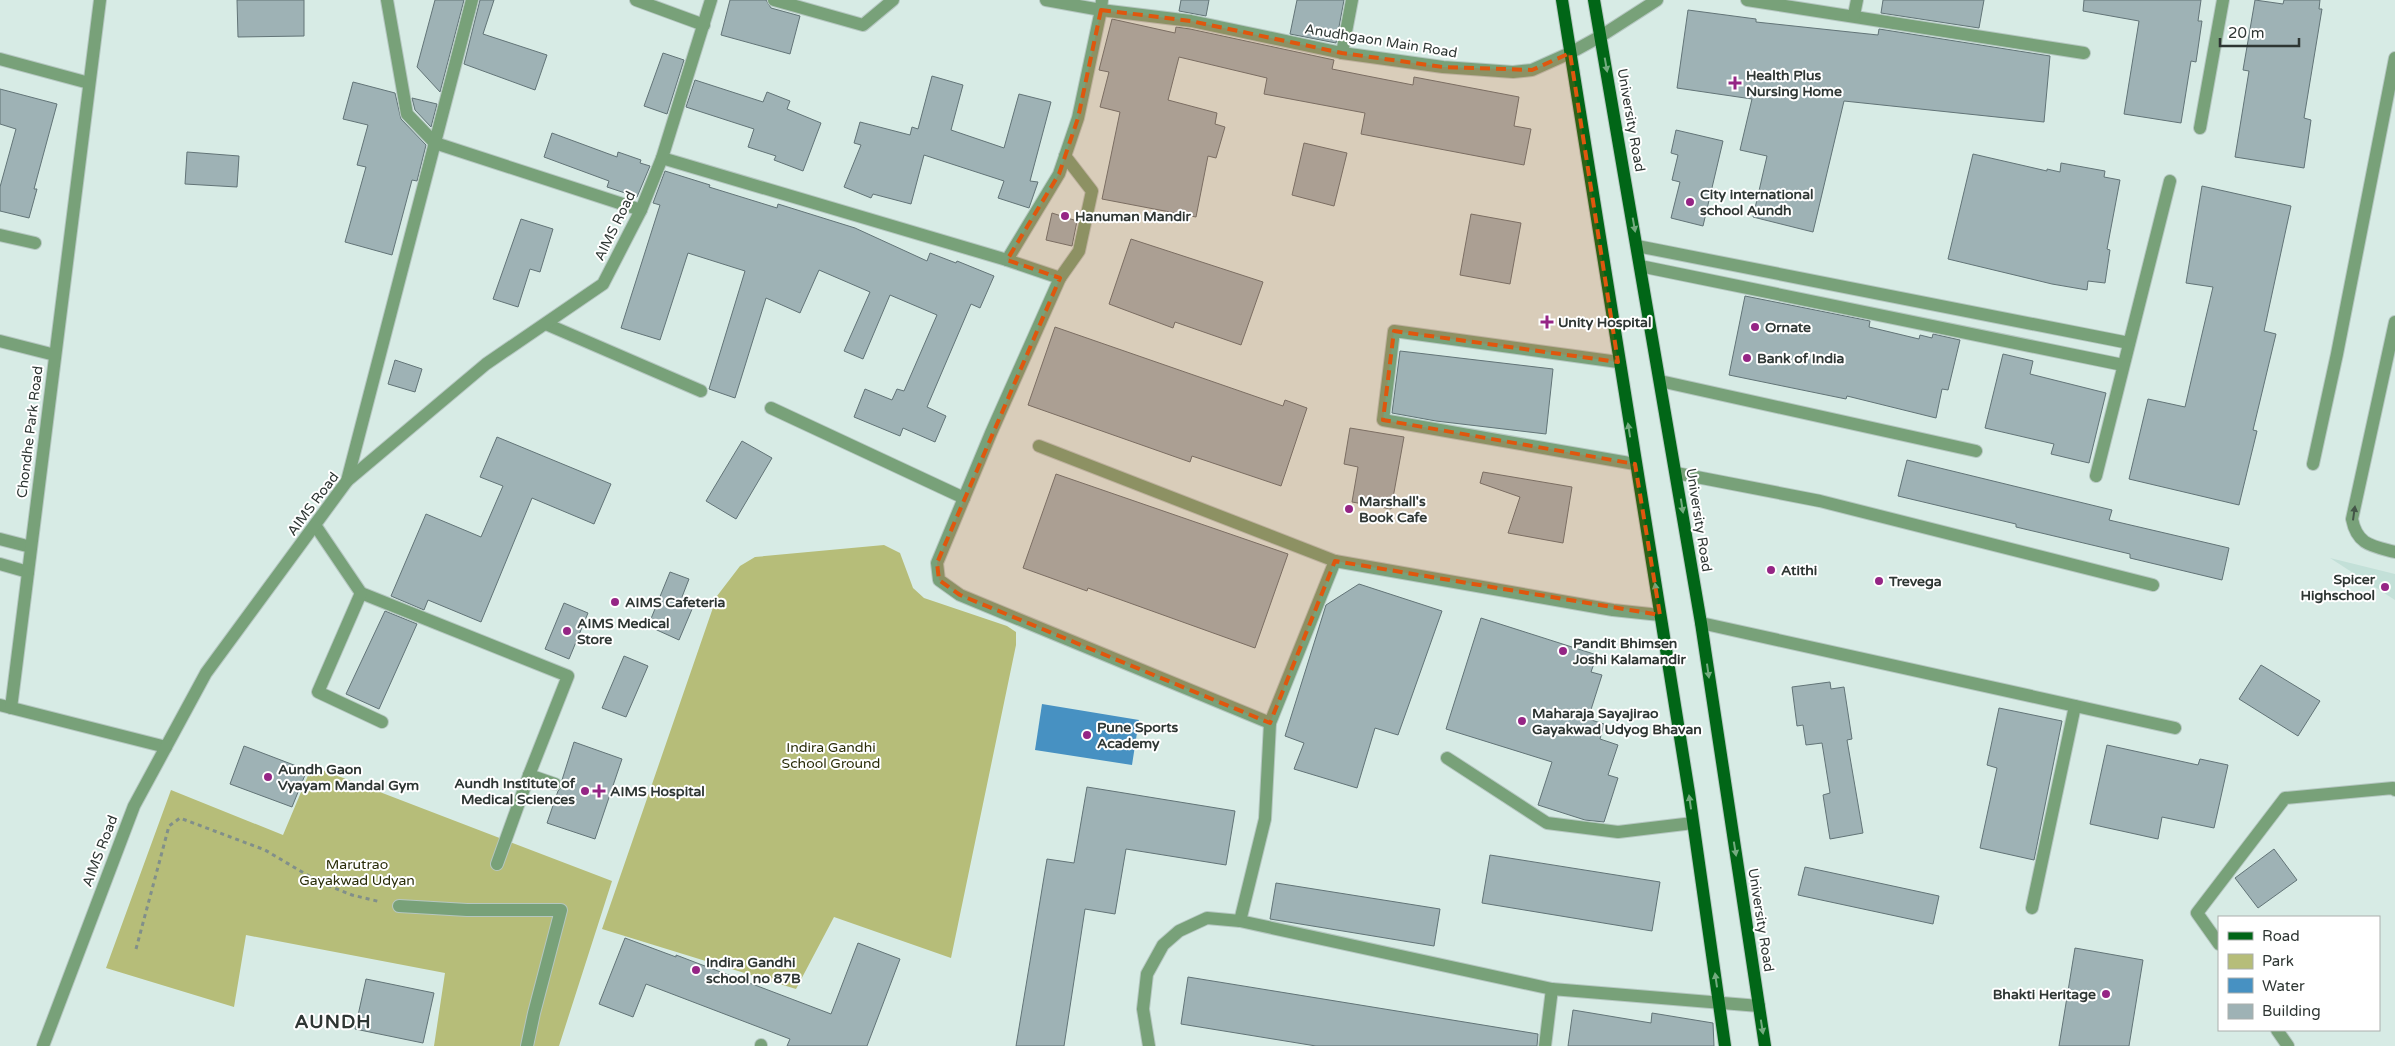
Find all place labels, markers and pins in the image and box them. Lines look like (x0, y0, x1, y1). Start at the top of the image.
place label: Health Plus Nursing Home (1746, 67, 1842, 100)
marker: Health Plus Nursing Home (1728, 76, 1742, 90)
place label: City international school Aundh (1700, 186, 1813, 219)
marker: City international school Aundh (1684, 196, 1696, 208)
place label: Hanuman Mandir (1075, 208, 1192, 225)
marker: Hanuman Mandir (1059, 210, 1071, 222)
place label: Unity Hospital (1558, 314, 1651, 331)
marker: Unity Hospital (1540, 315, 1554, 329)
place label: Ornate (1765, 319, 1811, 336)
marker: Ornate (1749, 321, 1761, 333)
place label: Bank of India (1757, 350, 1844, 367)
marker: Bank of India (1741, 352, 1753, 364)
place label: Marshall's Book Cafe (1359, 493, 1427, 526)
marker: Marshall's Book Cafe (1343, 503, 1355, 515)
place label: Atithi (1781, 562, 1817, 579)
marker: Atithi (1765, 564, 1777, 576)
place label: Spicer Highschool (2301, 571, 2376, 604)
place label: Trevega (1888, 573, 1942, 590)
marker: Trevega (1873, 575, 1885, 587)
marker: Spicer Highschool (2379, 581, 2391, 593)
place label: AIMS Cafeteria (625, 594, 726, 611)
marker: AIMS Cafeteria (609, 596, 621, 608)
place label: AIMS Medical Store (577, 615, 670, 648)
marker: AIMS Medical Store (561, 625, 573, 637)
place label: Pandit Bhimsen Joshi Kalamandir (1572, 635, 1687, 668)
marker: Pandit Bhimsen Joshi Kalamandir (1557, 645, 1569, 657)
place label: Maharaja Sayajirao Gayakwad Udyog Bhavan (1532, 705, 1702, 738)
marker: Maharaja Sayajirao Gayakwad Udyog Bhavan (1516, 715, 1528, 727)
place label: Pune Sports Academy (1097, 719, 1178, 752)
marker: Pune Sports Academy (1081, 729, 1093, 741)
place label: Aundh Gaon Vyayam Mandal Gym (278, 761, 419, 794)
marker: Aundh Gaon Vyayam Mandal Gym (262, 771, 274, 783)
place label: Aundh Institute of Medical Sciences (454, 775, 576, 808)
place label: AIMS Hospital (610, 783, 705, 800)
marker: AIMS Hospital (592, 784, 606, 798)
marker: Aundh Institute of Medical Sciences (579, 785, 591, 797)
place label: Indira Gandhi school no 87B (706, 954, 801, 987)
marker: Indira Gandhi school no 87B (690, 964, 702, 976)
place label: Bhakti Heritage (1993, 986, 2096, 1003)
marker: Bhakti Heritage (2100, 988, 2112, 1000)

